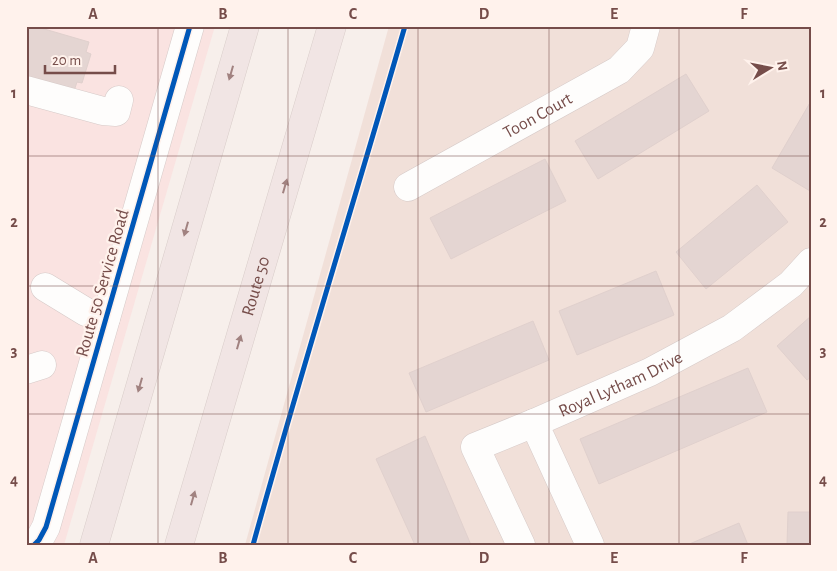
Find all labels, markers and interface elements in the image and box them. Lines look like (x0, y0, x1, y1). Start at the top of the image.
text: A (88, 6, 98, 22)
text: B (218, 6, 228, 22)
text: C (349, 6, 358, 22)
text: D (479, 6, 490, 22)
text: E (610, 6, 618, 22)
text: F (740, 6, 748, 22)
scale bar (45, 42, 115, 74)
north arrow (744, 42, 794, 92)
text: 20 m (52, 53, 81, 68)
text: N (774, 60, 790, 72)
one-way arrow (227, 66, 235, 81)
text: 1 (11, 85, 17, 101)
text: 1 (820, 85, 826, 101)
street label: Toon Court (500, 90, 576, 142)
one-way arrow (281, 179, 289, 194)
street label: Route 50 Service Road (73, 207, 133, 359)
text: 2 (10, 214, 18, 230)
text: 2 (819, 214, 827, 230)
one-way arrow (181, 222, 189, 237)
street label: Route 50 (239, 254, 274, 318)
one-way arrow (235, 334, 243, 349)
text: 3 (11, 343, 18, 359)
text: 3 (820, 343, 827, 359)
street label: Royal Lytham Drive (556, 348, 686, 421)
one-way arrow (136, 378, 144, 393)
text: 4 (10, 472, 18, 488)
text: 4 (819, 472, 827, 488)
one-way arrow (189, 490, 197, 506)
text: A (88, 550, 98, 566)
text: B (218, 550, 228, 566)
text: C (349, 550, 358, 566)
text: D (479, 550, 490, 566)
text: E (610, 550, 618, 566)
text: F (740, 550, 748, 566)

